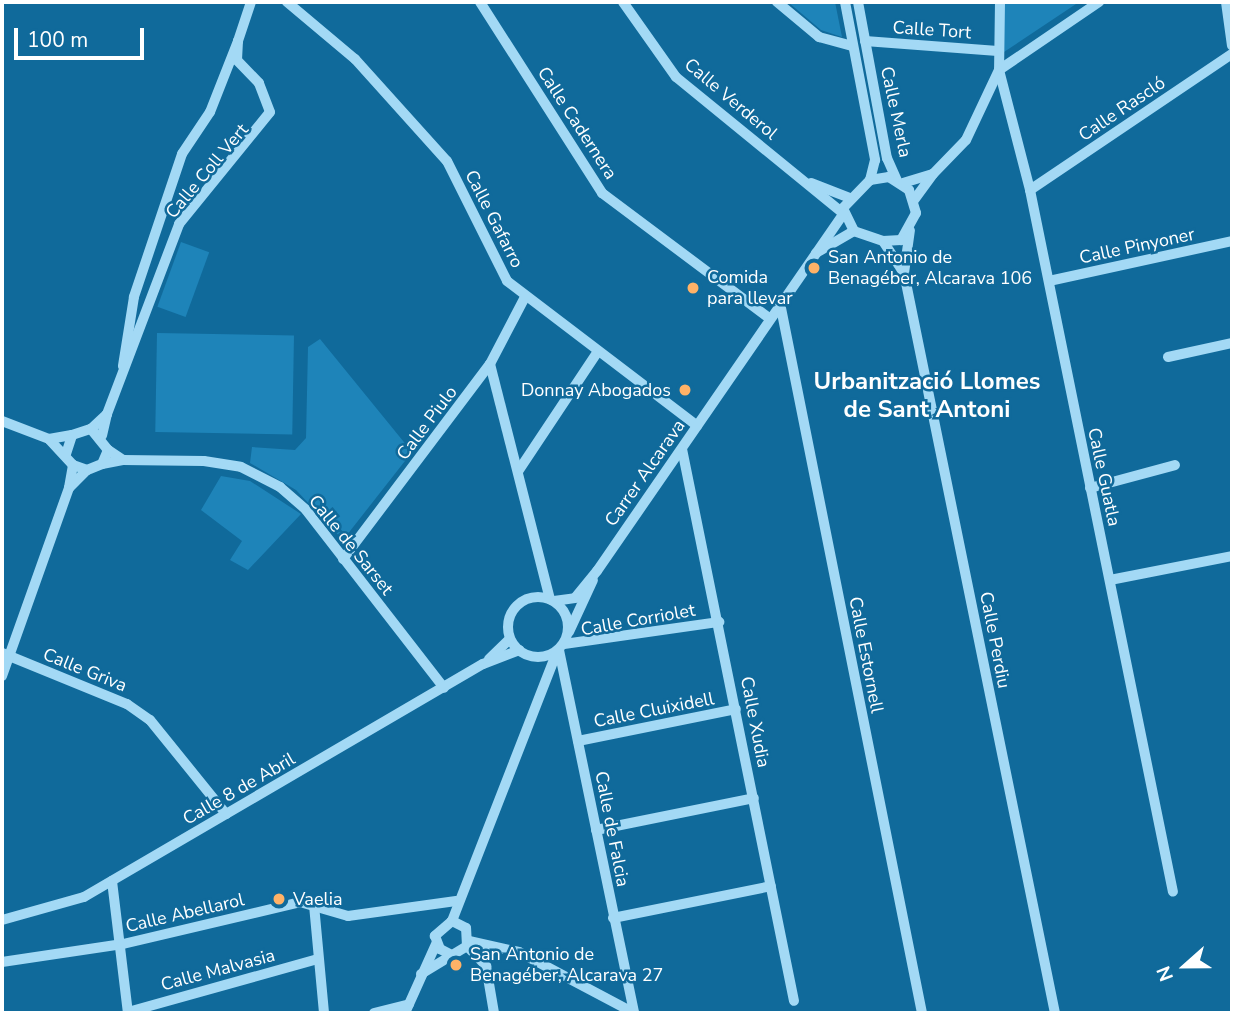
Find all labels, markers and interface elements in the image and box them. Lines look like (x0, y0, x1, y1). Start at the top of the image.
scale bar (18, 14, 147, 58)
street label: Calle Tort (892, 16, 972, 44)
text: 100 m (27, 26, 88, 54)
street label: Calle Verderol (680, 54, 782, 144)
street label: Calle Cadernera (533, 63, 621, 183)
street label: Calle Merla (876, 65, 916, 159)
street label: Calle Rascló (1075, 72, 1169, 146)
street label: Calle Coll Vert (161, 119, 253, 223)
street label: Calle Gafarro (460, 166, 528, 272)
street label: Calle Pinyoner (1077, 223, 1197, 269)
place label: San Antonio de Benagéber, Alcarava 106 (828, 247, 1032, 290)
marker: San Antonio de Benagéber, Alcarava 106 (806, 260, 822, 276)
place label: Comida para llevar (707, 267, 793, 310)
marker: Comida para llevar (685, 280, 701, 296)
district label: Urbanització Llomes de Sant Antoni (814, 368, 1040, 424)
place label: Donnay Abogados (521, 379, 671, 401)
street label: Calle Piulo (392, 382, 462, 464)
marker: Donnay Abogados (677, 382, 693, 398)
street label: Carrer Alcarava (600, 415, 690, 531)
street label: Calle Guatla (1083, 426, 1125, 528)
street label: Calle de Sarset (304, 491, 398, 599)
street label: Calle Perdiu (975, 590, 1015, 690)
street label: Calle Estornell (844, 595, 888, 715)
street label: Calle Corriolet (579, 599, 697, 641)
street label: Calle Griva (40, 643, 130, 697)
street label: Calle Xudia (736, 675, 774, 769)
street label: Calle Cluixidell (592, 688, 716, 732)
street label: Calle 8 de Abril (179, 748, 299, 830)
street label: Calle de Falcia (590, 769, 634, 889)
place label: Vaelia (293, 888, 343, 910)
street label: Calle Abellarol (124, 889, 246, 937)
marker: Vaelia (271, 891, 287, 907)
north arrow (1150, 931, 1220, 1001)
street label: Calle Malvasia (159, 944, 277, 996)
place label: San Antonio de Benagéber, Alcarava 27 (470, 944, 663, 986)
marker: San Antonio de Benagéber, Alcarava 27 (448, 957, 464, 973)
text: N (1151, 962, 1180, 985)

